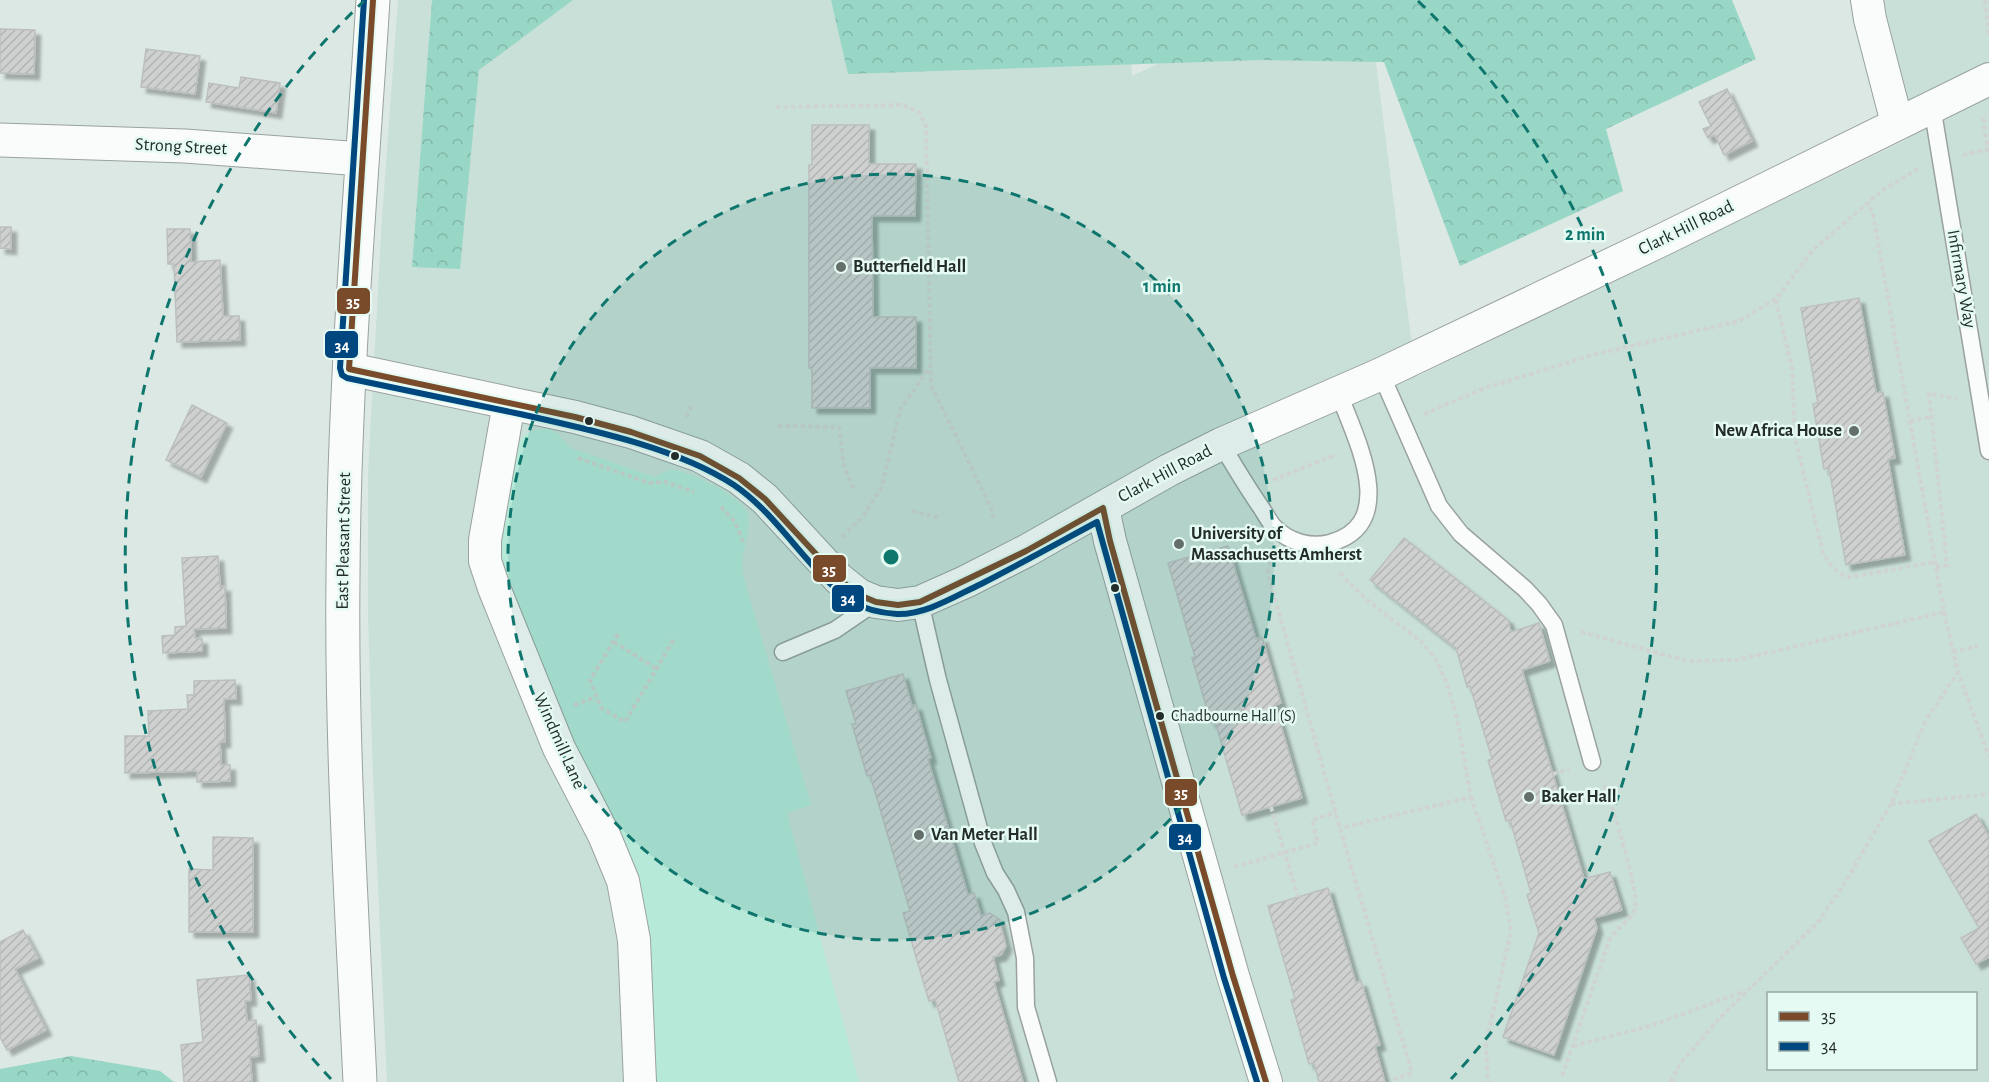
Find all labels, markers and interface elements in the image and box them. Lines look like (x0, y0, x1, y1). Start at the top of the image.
street label: Strong Street (135, 136, 228, 158)
street label: Clark Hill Road (1636, 197, 1736, 259)
text: 2 min (1565, 226, 1605, 244)
street label: Infirmary Way (1943, 228, 1979, 330)
place label: Butterfield Hall (853, 258, 966, 276)
marker: Butterfield Hall (834, 260, 848, 274)
text: 1 min (1143, 278, 1181, 296)
line badge: 35 (336, 287, 371, 315)
text: 35 (346, 294, 360, 310)
line badge: 34 (324, 330, 359, 359)
text: 34 (335, 338, 349, 354)
unlabelled marker (583, 415, 595, 427)
place label: New Africa House (1714, 422, 1842, 440)
marker: New Africa House (1847, 424, 1861, 438)
street label: Clark Hill Road (1115, 442, 1215, 506)
unlabelled marker (669, 450, 681, 462)
street label: East Pleasant Street (334, 472, 354, 610)
place label: University of Massachusetts Amherst (1191, 525, 1362, 564)
marker: University of Massachusetts Amherst (1172, 537, 1186, 551)
centre of rings (881, 547, 901, 567)
line badge: 35 (812, 554, 847, 583)
text: 35 (822, 562, 836, 578)
unlabelled marker (1109, 582, 1121, 594)
line badge: 34 (831, 584, 865, 613)
text: 34 (841, 591, 855, 607)
street label: Windmill Lane (530, 690, 588, 792)
place label: Chadbourne Hall (S) (1171, 708, 1296, 724)
marker: Chadbourne Hall (S) (1154, 710, 1166, 722)
line badge: 35 (1164, 778, 1198, 807)
text: 35 (1174, 785, 1188, 801)
place label: Baker Hall (1541, 788, 1617, 806)
marker: Baker Hall (1522, 790, 1536, 804)
line badge: 34 (1168, 823, 1202, 851)
place label: Van Meter Hall (931, 826, 1038, 844)
marker: Van Meter Hall (912, 828, 926, 842)
text: 34 (1178, 830, 1192, 846)
legend (1767, 992, 1977, 1070)
text: 35 (1821, 1008, 1836, 1026)
text: 34 (1821, 1038, 1837, 1056)

